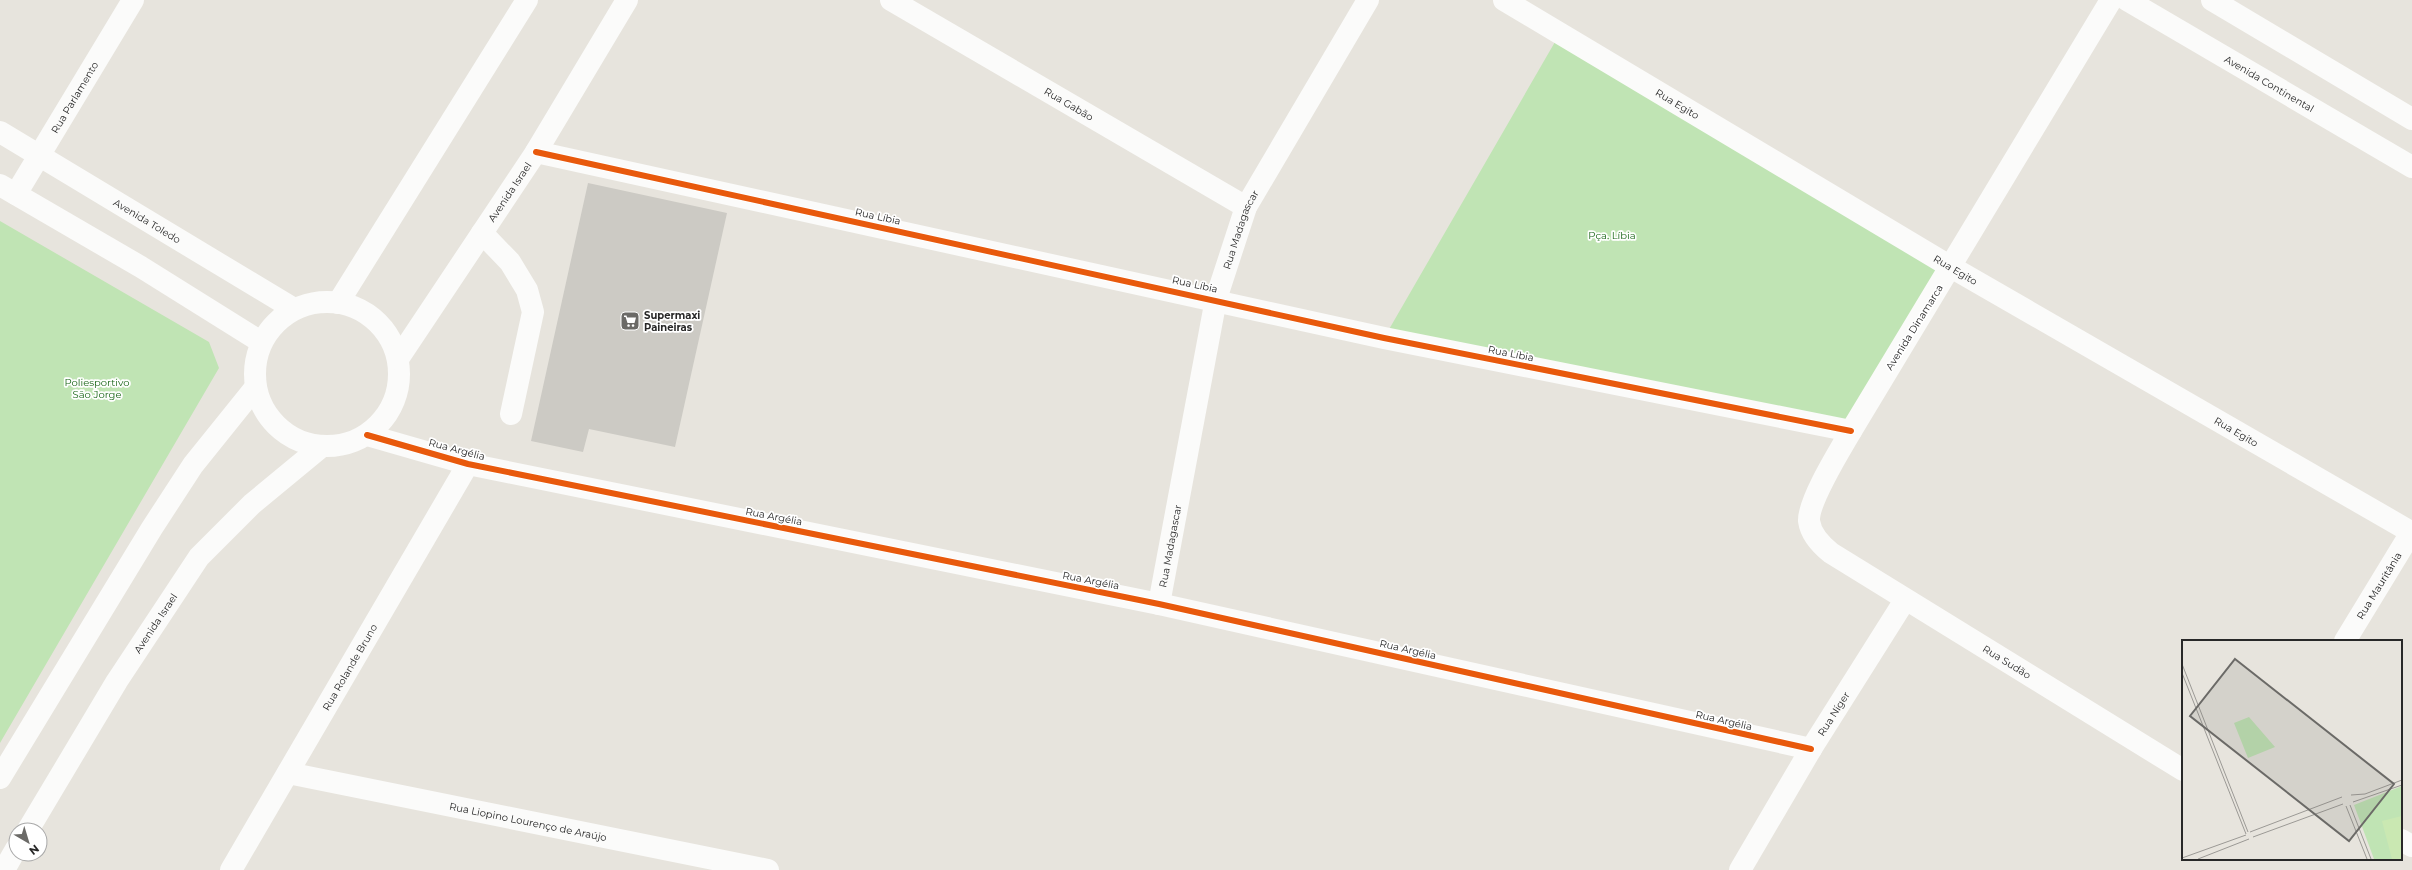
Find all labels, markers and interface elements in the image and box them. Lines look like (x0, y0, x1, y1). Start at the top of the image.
street label: Avenida Continental (2222, 53, 2316, 115)
street label: Rua Parlamento (48, 59, 101, 136)
street label: Rua Gabão (1042, 85, 1096, 124)
street label: Rua Egito (1653, 86, 1701, 122)
street label: Avenida Israel (485, 160, 535, 224)
street label: Rua Madagascar (1220, 188, 1262, 271)
street label: Avenida Toledo (111, 196, 183, 246)
street label: Rua Líbia (854, 205, 902, 228)
park label: Pça. Líbia (1588, 229, 1636, 242)
street label: Rua Egito (1931, 252, 1980, 288)
street label: Rua Líbia (1171, 273, 1219, 296)
street label: Avenida Dinamarca (1883, 282, 1946, 372)
place label: Supermaxi Paineiras (644, 309, 700, 334)
supermarket icon: Supermaxi Paineiras (619, 310, 641, 332)
street label: Rua Líbia (1487, 343, 1535, 364)
park label: Poliesportivo São Jorge (64, 376, 130, 401)
street label: Rua Egito (2212, 414, 2260, 450)
street label: Rua Argélia (427, 436, 486, 463)
street label: Rua Madagascar (1156, 504, 1184, 589)
street label: Rua Argélia (744, 505, 803, 528)
street label: Rua Mauritânia (2354, 550, 2405, 622)
street label: Rua Argélia (1061, 569, 1120, 592)
street label: Avenida Israel (131, 591, 180, 656)
street label: Rua Rolande Bruno (320, 622, 380, 713)
street label: Rua Argélia (1378, 637, 1437, 662)
inset map (2182, 640, 2402, 860)
street label: Rua Sudão (1980, 642, 2033, 682)
street label: Rua Níger (1815, 689, 1853, 739)
street label: Rua Argélia (1694, 708, 1753, 733)
street label: Rua Liopino Lourenço de Araújo (448, 800, 608, 844)
north arrow (8, 822, 48, 862)
text: N (26, 842, 42, 858)

